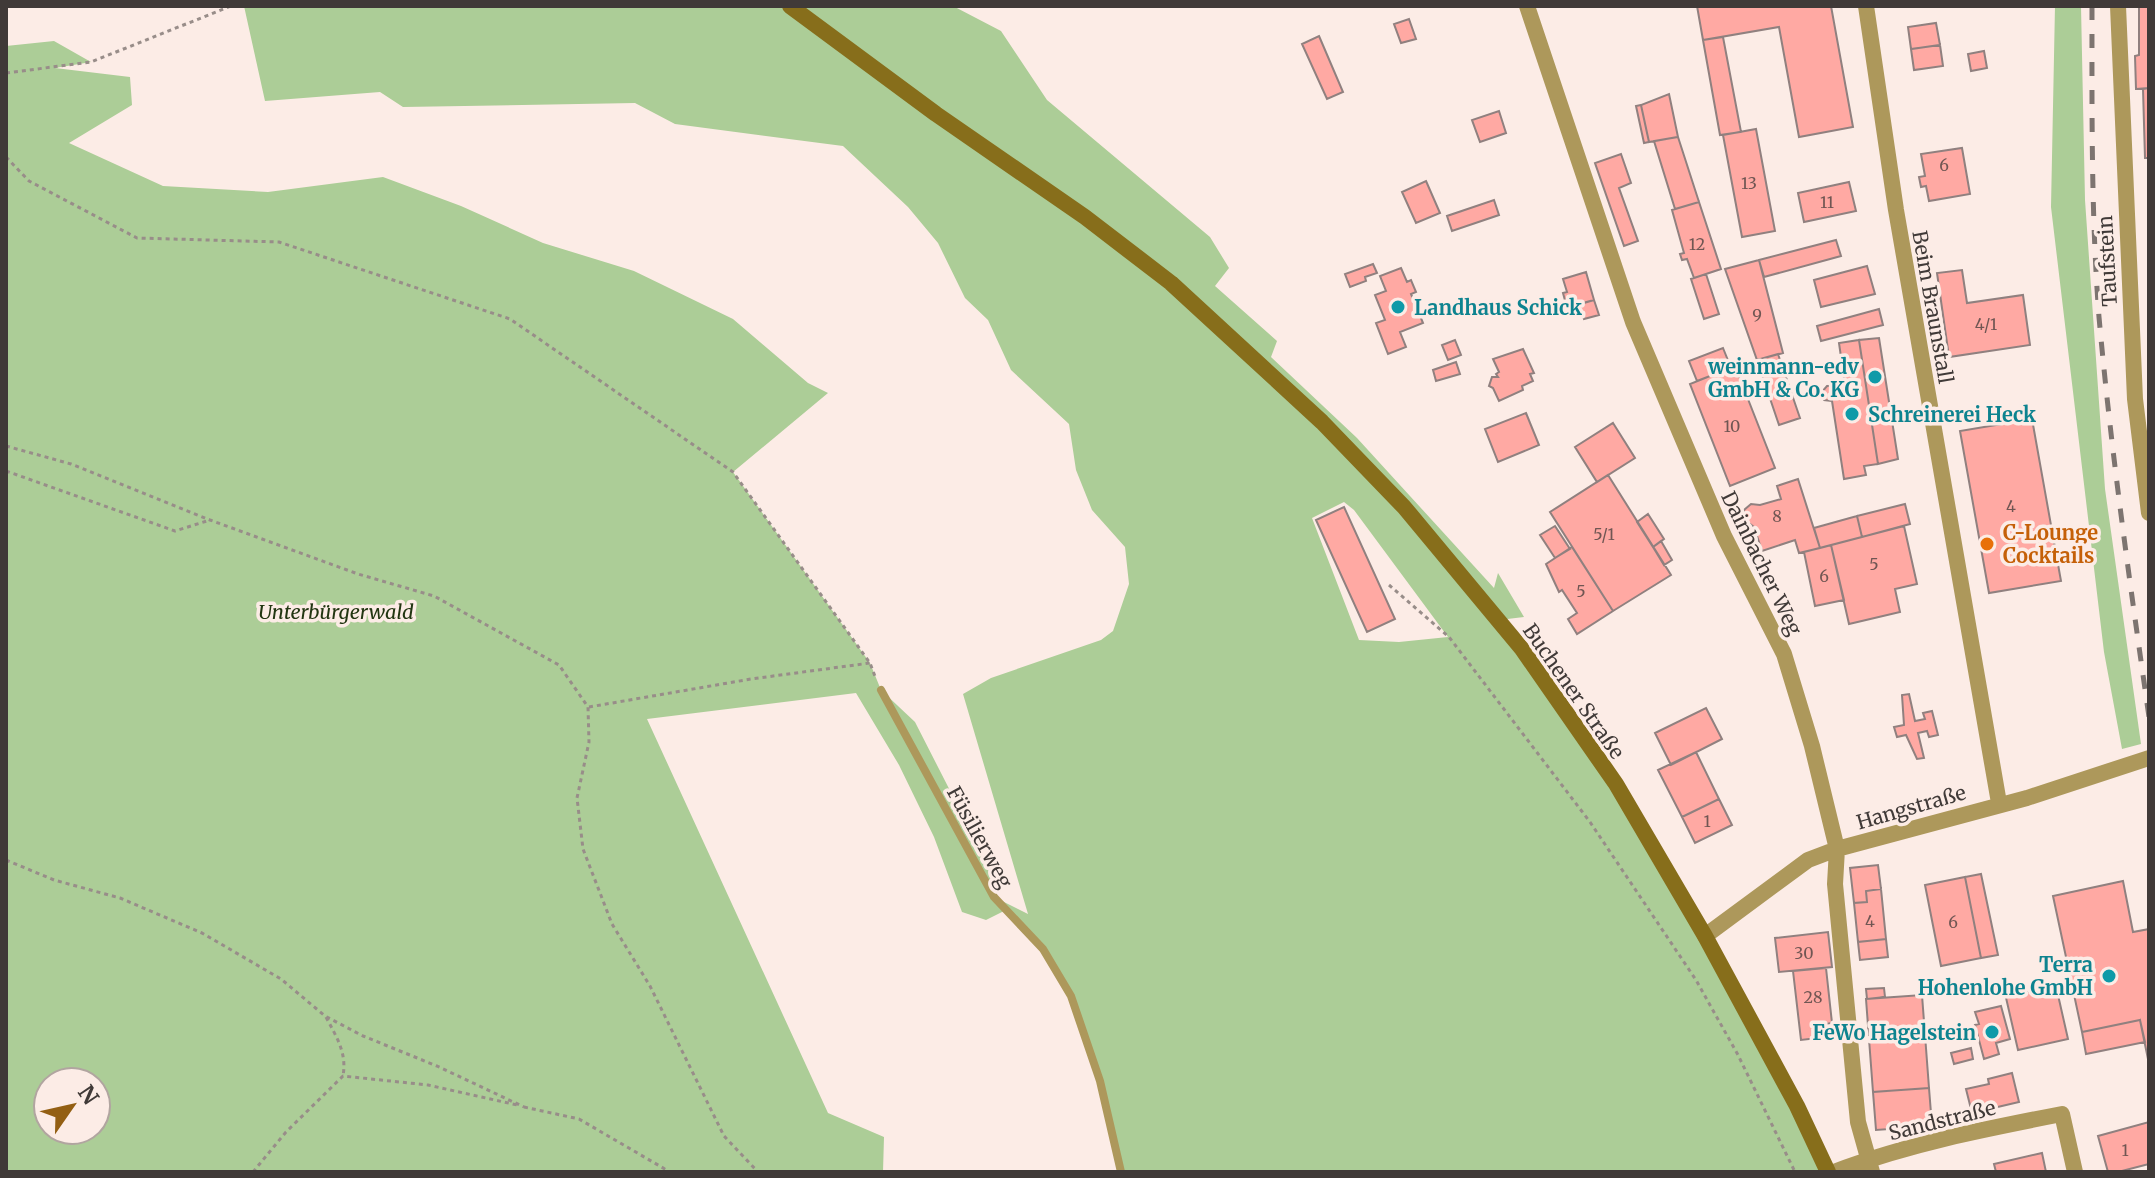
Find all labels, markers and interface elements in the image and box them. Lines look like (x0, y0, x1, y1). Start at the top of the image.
house number: 6 (1939, 155, 1949, 175)
house number: 13 (1741, 173, 1757, 193)
house number: 11 (1820, 192, 1834, 212)
street label: Taufstein (2092, 215, 2122, 307)
street label: Beim Braunstall (1907, 229, 1959, 385)
house number: 12 (1689, 234, 1705, 254)
place label: Landhaus Schick (1414, 295, 1582, 320)
marker: Landhaus Schick (1389, 298, 1407, 316)
house number: 9 (1752, 305, 1762, 325)
house number: 4/1 (1975, 314, 1997, 334)
place label: weinmann-edv GmbH & Co. KG (1707, 354, 1859, 402)
marker: weinmann-edv GmbH & Co. KG (1866, 368, 1884, 386)
place label: Schreinerei Heck (1868, 402, 2036, 427)
marker: Schreinerei Heck (1843, 405, 1861, 423)
house number: 10 (1724, 416, 1740, 436)
street label: Dainbacher Weg (1716, 487, 1808, 639)
house number: 4 (2006, 496, 2016, 516)
house number: 8 (1772, 506, 1782, 526)
place label: C-Lounge Cocktails (2003, 520, 2098, 568)
house number: 5/1 (1593, 524, 1615, 544)
marker: C-Lounge Cocktails (1978, 535, 1996, 553)
house number: 5 (1869, 554, 1879, 574)
house number: 6 (1819, 566, 1829, 586)
house number: 5 (1576, 581, 1586, 601)
park label: Unterbürgerwald (258, 599, 414, 624)
street label: Buchener Straße (1518, 618, 1630, 764)
street label: Hangstraße (1853, 779, 1969, 835)
street label: Füsilierweg (942, 782, 1018, 892)
house number: 1 (1703, 811, 1711, 831)
house number: 4 (1865, 911, 1875, 931)
house number: 6 (1948, 912, 1958, 932)
house number: 30 (1794, 943, 1814, 963)
place label: Terra Hohenlohe GmbH (1918, 952, 2093, 1000)
marker: Terra Hohenlohe GmbH (2100, 967, 2118, 985)
house number: 28 (1804, 987, 1822, 1007)
place label: FeWo Hagelstein (1812, 1020, 1976, 1045)
marker: FeWo Hagelstein (1983, 1023, 2001, 1041)
north arrow (32, 1066, 112, 1146)
text: N (72, 1080, 105, 1110)
street label: Sandstraße (1886, 1095, 1998, 1145)
house number: 1 (2121, 1140, 2129, 1160)

